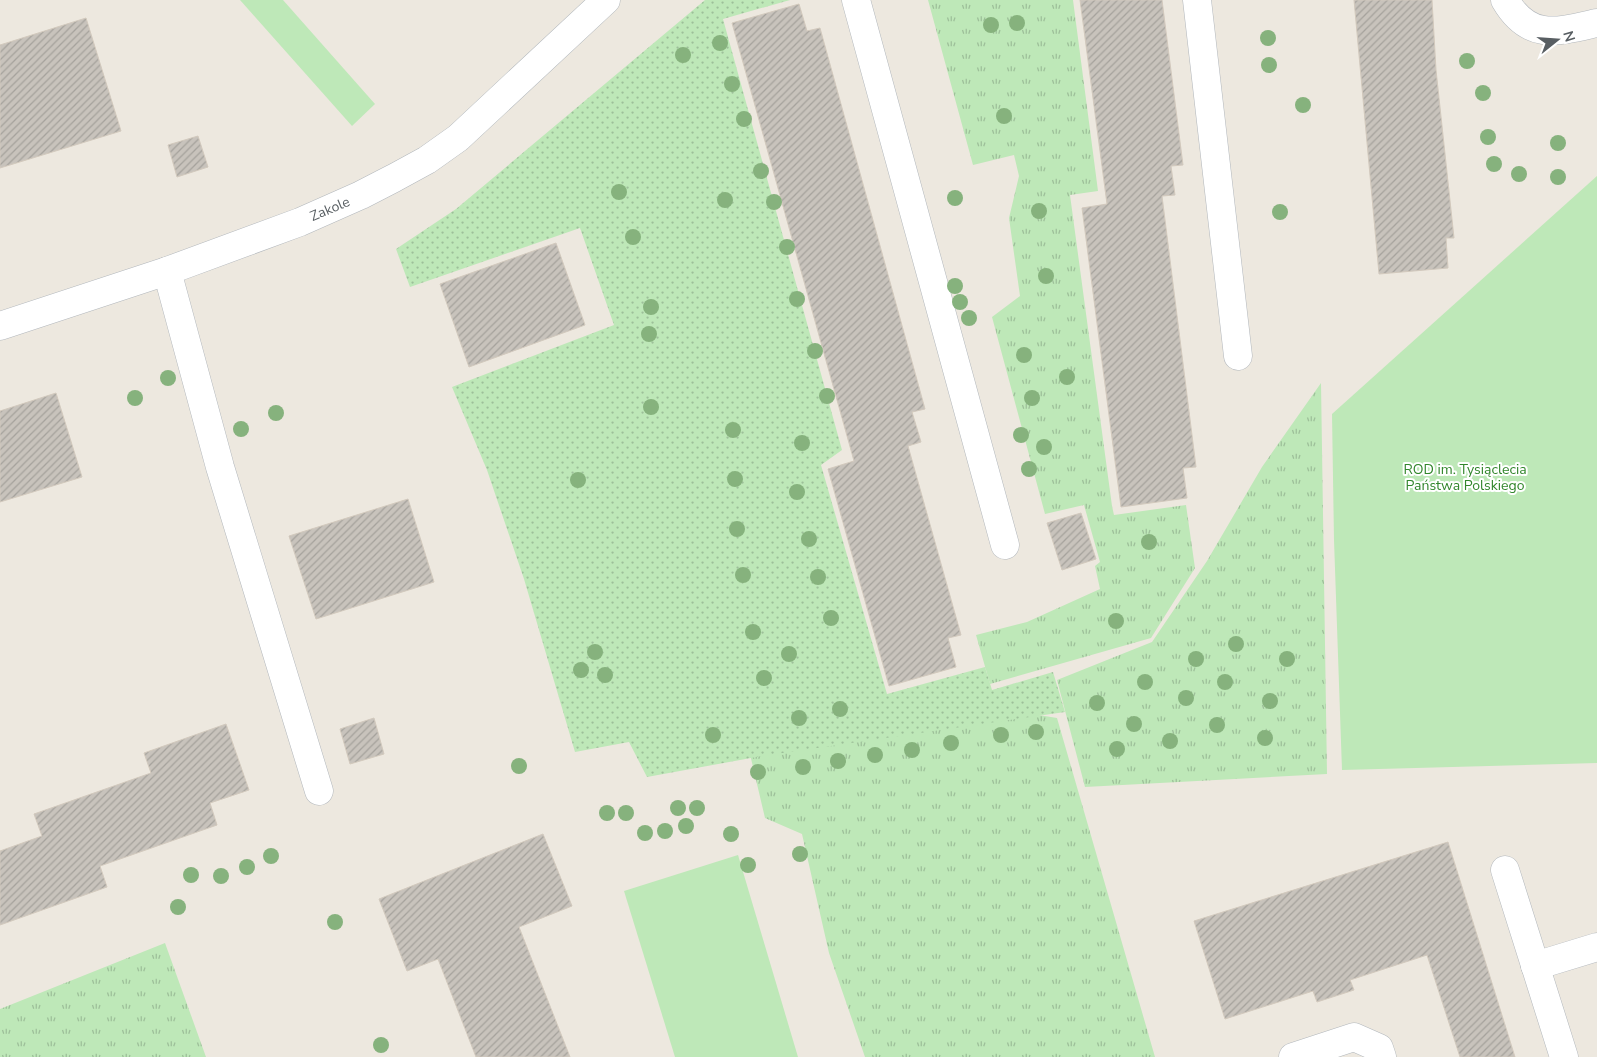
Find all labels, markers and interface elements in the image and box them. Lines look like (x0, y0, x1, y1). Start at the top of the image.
north arrow (1532, 15, 1582, 65)
text: N (1558, 29, 1580, 44)
street label: Zakole (307, 192, 353, 226)
park label: ROD im. Tysiąclecia Państwa Polskiego (1403, 460, 1527, 495)

